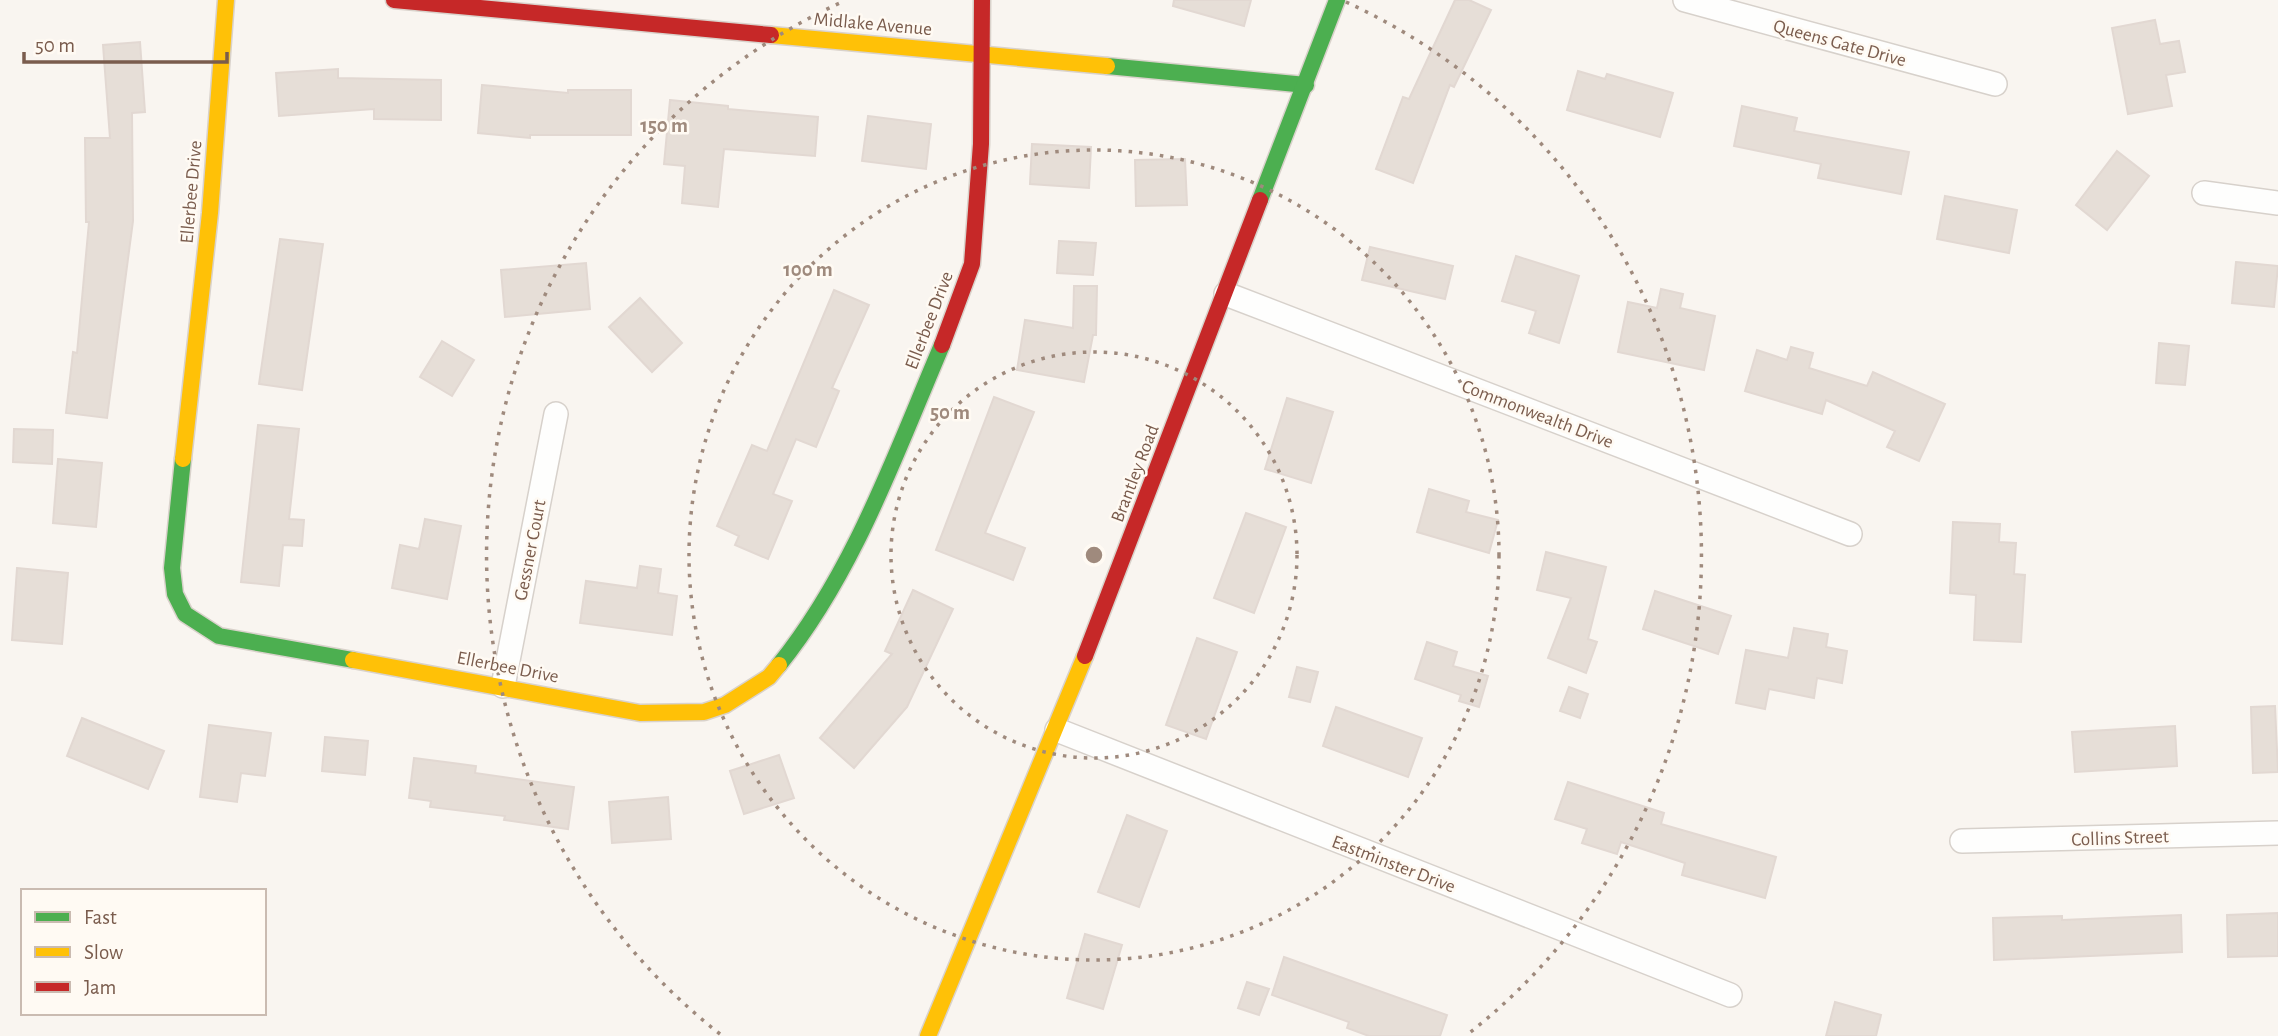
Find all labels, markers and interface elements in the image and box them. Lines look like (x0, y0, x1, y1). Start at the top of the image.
street label: Midlake Avenue (813, 10, 933, 39)
street label: Queens Gate Drive (1771, 17, 1908, 70)
scale bar (24, 21, 228, 65)
text: 50 m (35, 35, 75, 56)
text: 150 m (640, 115, 688, 136)
street label: Ellerbee Drive (178, 140, 205, 244)
text: 100 m (783, 259, 833, 280)
street label: Ellerbee Drive (902, 269, 957, 372)
street label: Commonwealth Drive (1459, 377, 1616, 452)
text: 50 m (930, 402, 970, 423)
street label: Brantley Road (1108, 422, 1163, 525)
street label: Gessner Court (511, 498, 550, 602)
centre of rings (1082, 543, 1106, 567)
street label: Ellerbee Drive (455, 648, 560, 687)
street label: Collins Street (2071, 827, 2169, 850)
street label: Eastminster Drive (1329, 832, 1458, 897)
legend (21, 889, 266, 1015)
text: Fast (84, 907, 117, 928)
text: Slow (84, 942, 123, 963)
text: Jam (84, 977, 116, 998)

